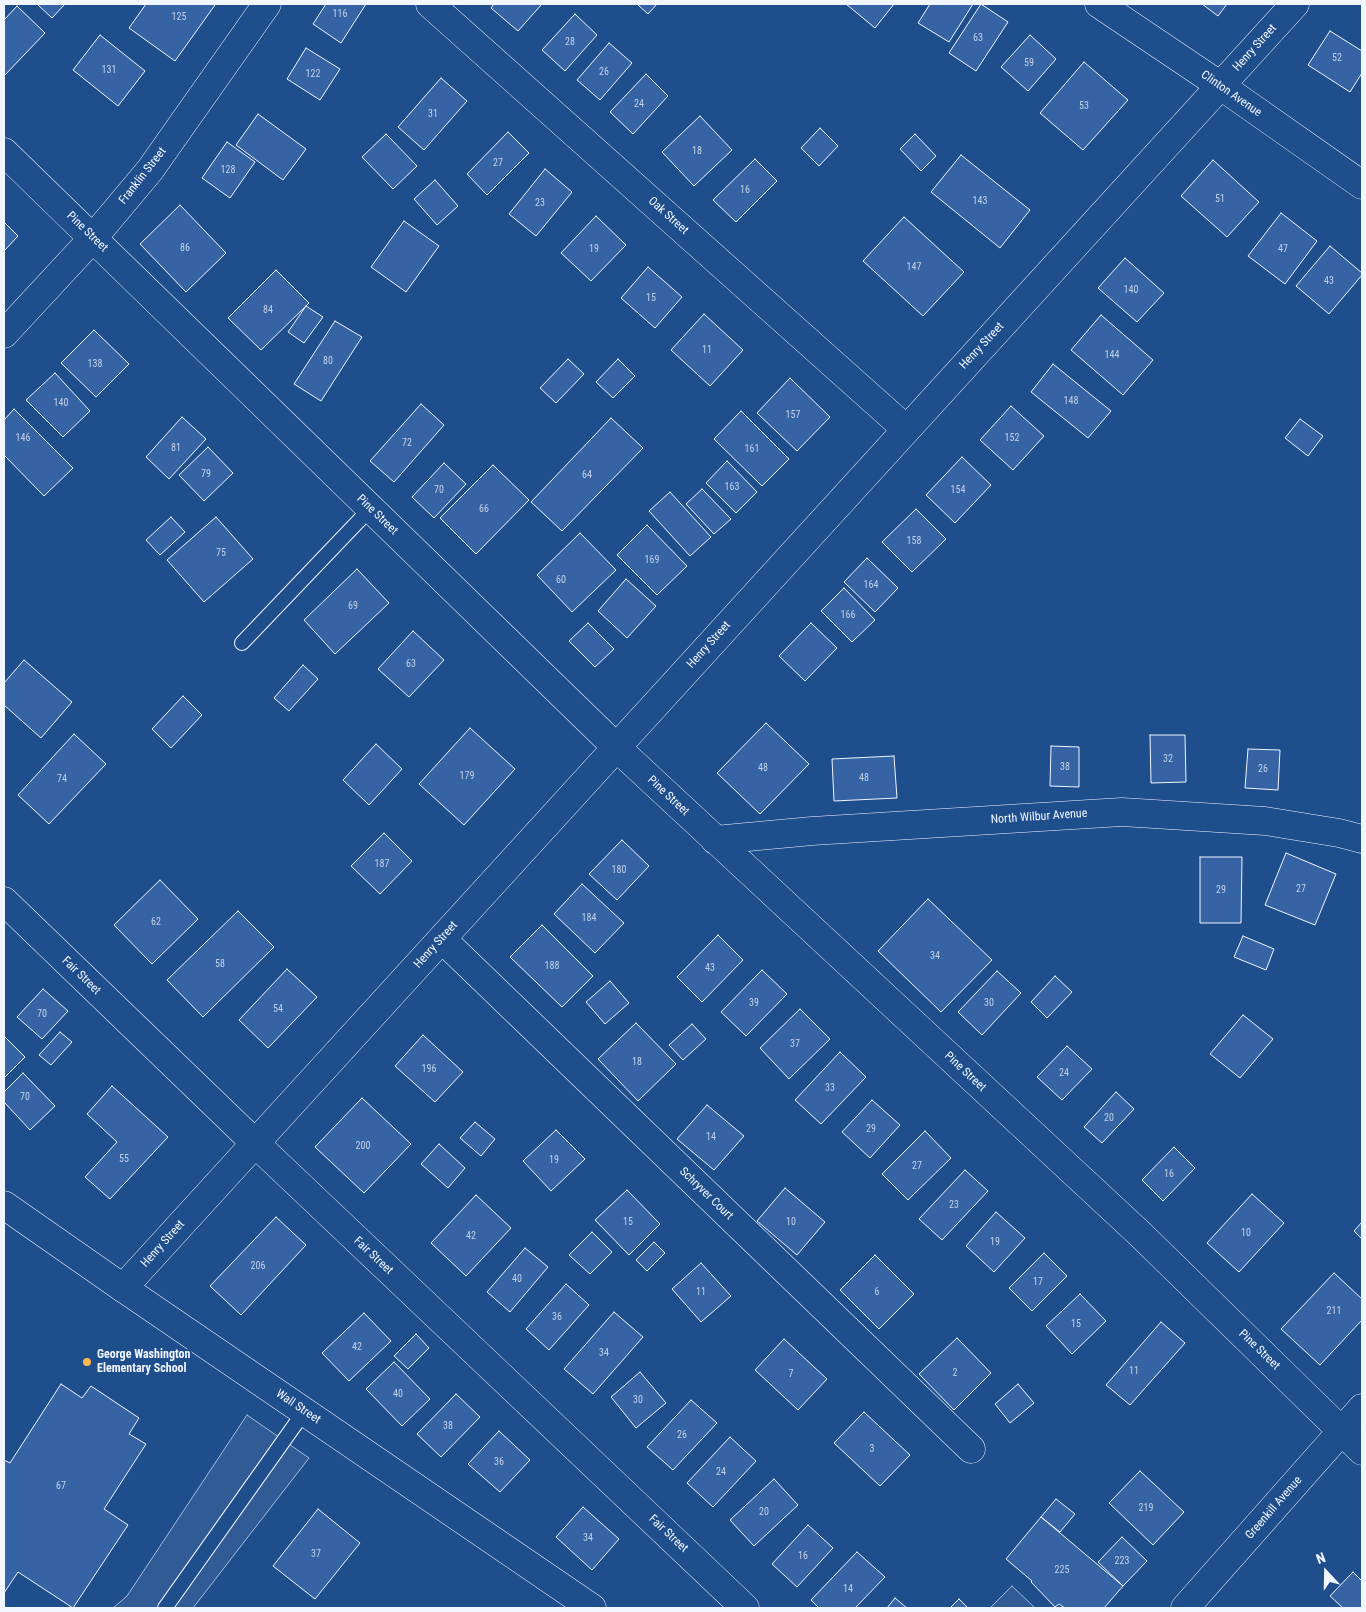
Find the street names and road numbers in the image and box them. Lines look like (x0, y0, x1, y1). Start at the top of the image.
street label: Henry Street (1230, 21, 1280, 75)
street label: Clinton Avenue (1198, 68, 1264, 120)
street label: Franklin Street (116, 145, 170, 207)
street label: Oak Street (645, 194, 691, 238)
street label: Pine Street (63, 209, 111, 255)
street label: Henry Street (957, 320, 1007, 372)
street label: Pine Street (353, 492, 401, 538)
street label: Henry Street (684, 618, 734, 672)
street label: Pine Street (644, 773, 692, 819)
street label: North Wilbur Avenue (990, 806, 1088, 828)
street label: Henry Street (411, 918, 461, 972)
street label: Fair Street (59, 954, 103, 998)
street label: Pine Street (941, 1049, 989, 1095)
street label: Schryver Court (676, 1165, 736, 1223)
street label: Henry Street (138, 1217, 188, 1271)
street label: Fair Street (350, 1234, 396, 1278)
street label: Pine Street (1235, 1327, 1283, 1373)
street label: Wall Street (273, 1387, 323, 1427)
street label: Greenkill Avenue (1243, 1474, 1305, 1542)
street label: Fair Street (645, 1512, 691, 1556)

